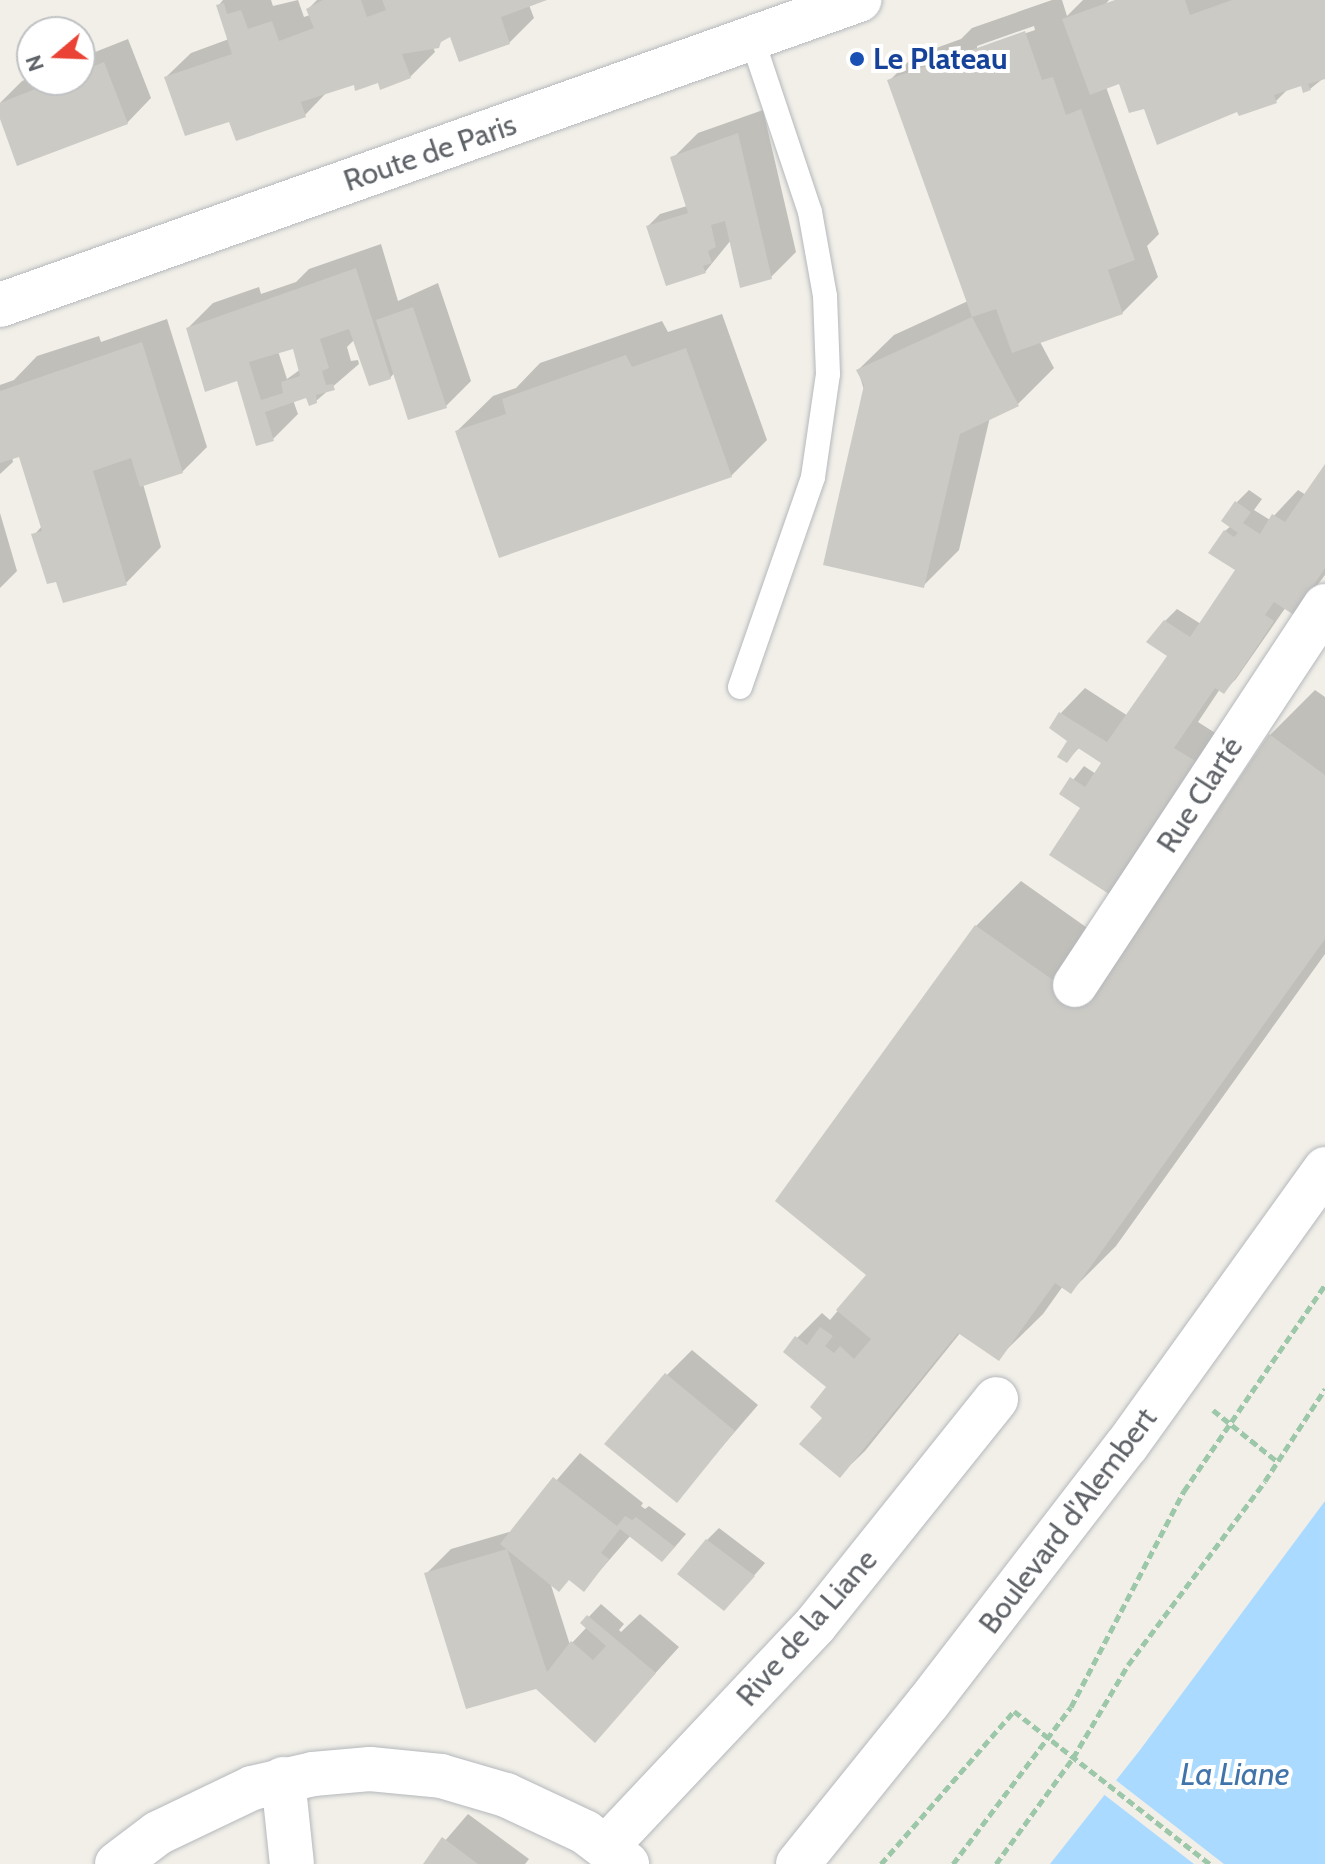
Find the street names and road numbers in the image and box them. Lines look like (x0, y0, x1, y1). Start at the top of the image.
street label: Route de Paris (339, 107, 521, 199)
street label: Rue Clarté (1149, 731, 1251, 859)
street label: Boulevard d'Alembert (972, 1401, 1164, 1641)
street label: Rive de la Liane (729, 1542, 885, 1714)

